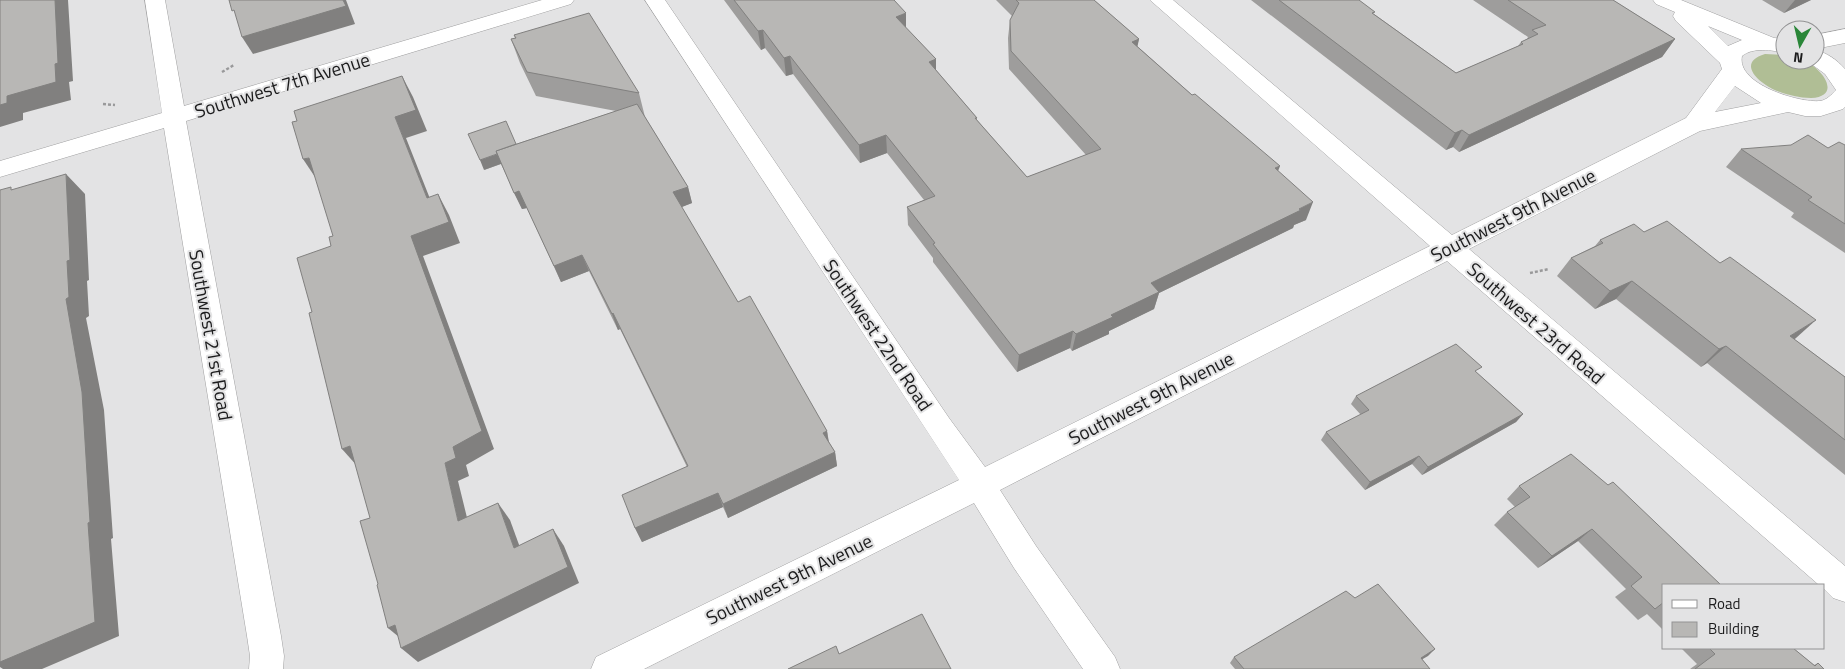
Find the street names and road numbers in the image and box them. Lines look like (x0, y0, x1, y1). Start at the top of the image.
street label: Southwest 7th Avenue (191, 44, 373, 125)
street label: Southwest 9th Avenue (1425, 160, 1600, 269)
street label: Southwest 21st Road (182, 247, 241, 423)
street label: Southwest 22nd Road (817, 253, 940, 416)
street label: Southwest 23rd Road (1461, 255, 1611, 391)
street label: Southwest 9th Avenue (1063, 343, 1238, 452)
street label: Southwest 9th Avenue (701, 526, 877, 631)

